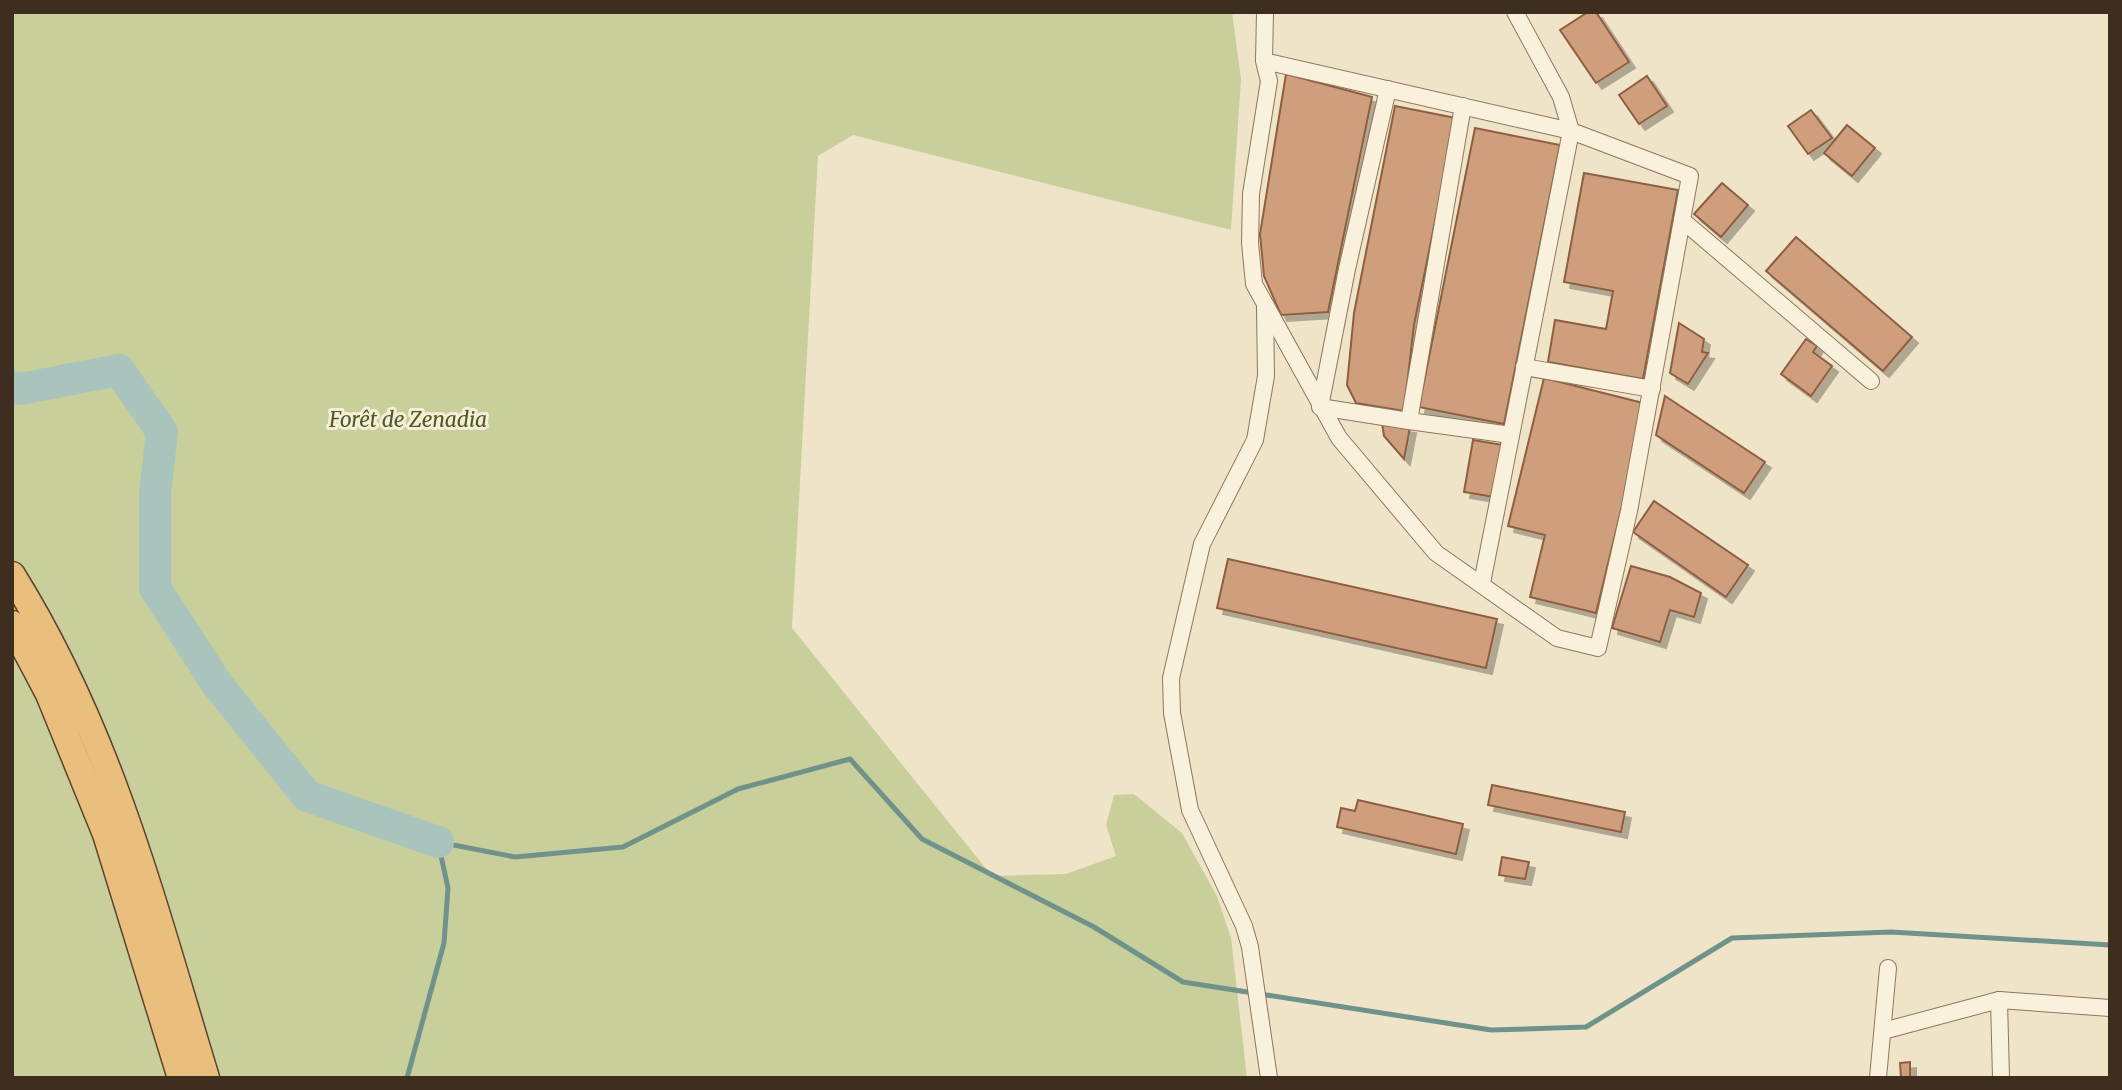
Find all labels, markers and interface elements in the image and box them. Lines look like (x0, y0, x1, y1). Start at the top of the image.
park label: Forêt de Zenadia (328, 406, 487, 433)

